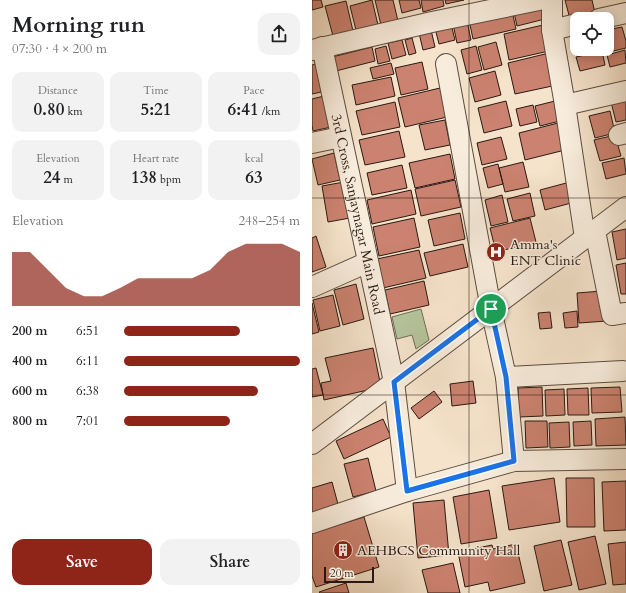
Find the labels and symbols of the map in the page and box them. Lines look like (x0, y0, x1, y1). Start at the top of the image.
street label: 3rd Cross, Sanjaynagar Main Road (327, 112, 389, 317)
place label: Amma's ENT Clinic (510, 235, 581, 270)
hospital icon: Amma's ENT Clinic (485, 241, 507, 263)
pin (474, 292, 508, 326)
building icon: AEHBCS Community Hall (332, 539, 354, 561)
place label: AEHBCS Community Hall (357, 541, 521, 560)
scale bar (324, 565, 374, 584)

